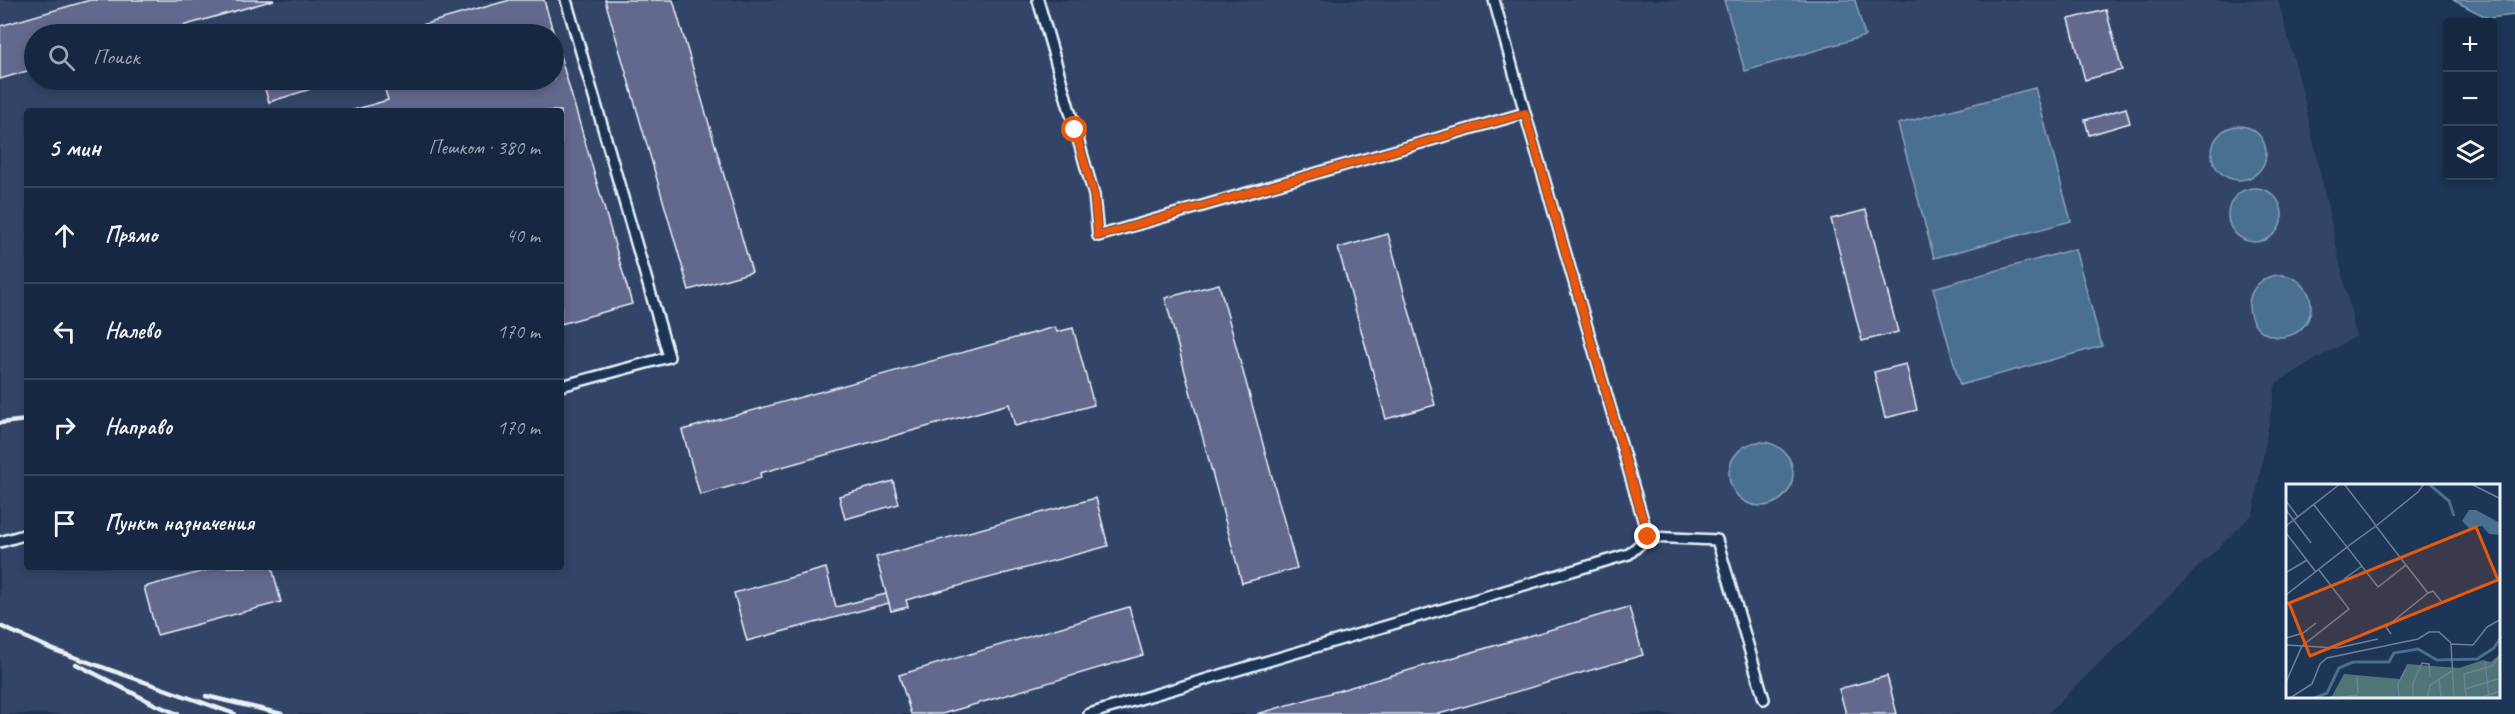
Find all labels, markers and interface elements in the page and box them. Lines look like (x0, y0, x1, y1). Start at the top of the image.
map controls (2443, 18, 2497, 180)
button: + (2443, 18, 2497, 72)
search box (24, 24, 564, 90)
icon: search (45, 41, 78, 74)
text: Поиск (93, 43, 139, 71)
button: − (2443, 72, 2497, 126)
route start (1061, 116, 1087, 142)
button: layers (2443, 126, 2497, 180)
text: 5 мин (48, 131, 100, 164)
text: Пешком · 380 m (428, 135, 540, 160)
icon: ahead (48, 219, 81, 252)
text: Прямо (105, 221, 157, 249)
text: 40 m (506, 223, 540, 248)
icon: left (48, 315, 81, 348)
text: Налево (105, 317, 161, 345)
text: 170 m (497, 319, 540, 344)
icon: right (48, 411, 81, 444)
text: Направо (105, 413, 172, 441)
text: 170 m (497, 415, 540, 440)
inset map (2286, 484, 2500, 699)
icon: arrive (48, 507, 81, 540)
text: Пункт назначения (105, 509, 254, 537)
route end (1634, 523, 1660, 549)

